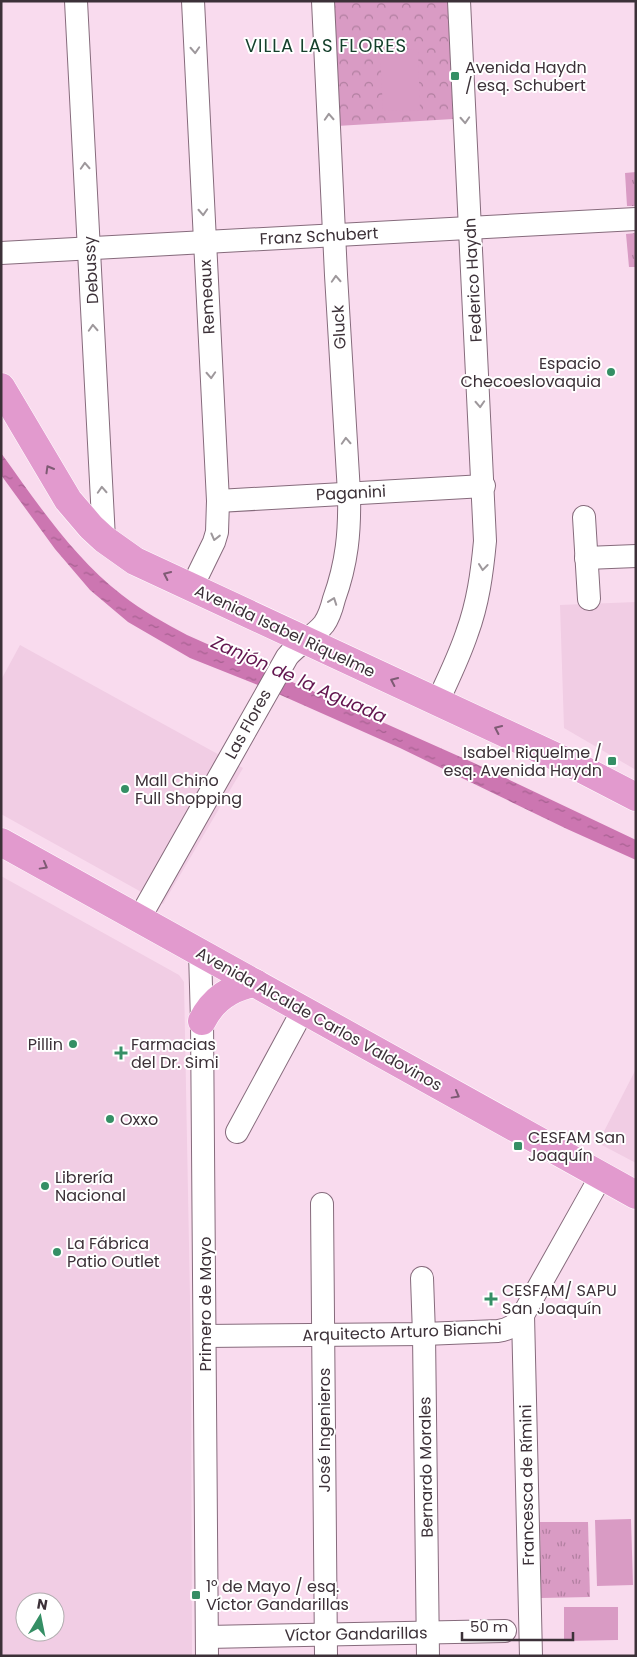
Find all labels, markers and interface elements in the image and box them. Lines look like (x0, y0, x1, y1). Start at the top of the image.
district label: VILLA LAS FLORES (245, 33, 407, 58)
one-way arrow (190, 46, 201, 54)
place label: Avenida Haydn / esq. Schubert (465, 56, 587, 97)
marker: Avenida Haydn / esq. Schubert (449, 70, 461, 82)
one-way arrow (323, 112, 334, 120)
one-way arrow (459, 116, 470, 124)
one-way arrow (79, 161, 90, 169)
one-way arrow (198, 208, 209, 216)
street label: Federico Haydn (458, 217, 488, 343)
street label: Franz Schubert (259, 221, 379, 251)
street label: Debussy (78, 235, 104, 305)
street label: Remeaux (194, 259, 220, 335)
one-way arrow (331, 275, 342, 283)
street label: Gluck (326, 303, 352, 350)
one-way arrow (88, 324, 99, 332)
place label: Espacio Checoeslovaquia (460, 352, 601, 393)
marker: Espacio Checoeslovaquia (605, 366, 617, 378)
one-way arrow (206, 371, 217, 379)
one-way arrow (474, 401, 485, 409)
one-way arrow (340, 437, 351, 445)
one-way arrow (46, 465, 56, 474)
street label: Paganini (315, 480, 387, 506)
one-way arrow (96, 486, 107, 494)
one-way arrow (210, 532, 221, 541)
one-way arrow (478, 562, 488, 571)
one-way arrow (163, 571, 172, 582)
street label: Avenida Isabel Riquelme (191, 579, 379, 683)
one-way arrow (327, 598, 337, 606)
water label: Zanjón de la Aguada (207, 629, 391, 729)
one-way arrow (390, 677, 399, 687)
street label: Las Flores (219, 685, 277, 763)
one-way arrow (494, 725, 503, 735)
place label: Isabel Riquelme / esq. Avenida Haydn (444, 741, 602, 782)
marker: Isabel Riquelme / esq. Avenida Haydn (606, 755, 618, 767)
place label: Mall Chino Full Shopping (135, 769, 242, 810)
marker: Mall Chino Full Shopping (119, 783, 131, 795)
one-way arrow (39, 860, 48, 870)
street label: Avenida Alcalde Carlos Valdovinos (192, 941, 446, 1097)
place label: Pillin (28, 1033, 63, 1056)
place label: Farmacias del Dr. Simi (131, 1033, 219, 1074)
marker: Pillin (67, 1038, 79, 1050)
marker: Farmacias del Dr. Simi (115, 1047, 127, 1059)
one-way arrow (451, 1089, 460, 1099)
place label: Oxxo (120, 1108, 158, 1131)
marker: Oxxo (104, 1113, 116, 1125)
place label: CESFAM San Joaquín (528, 1126, 625, 1167)
marker: CESFAM San Joaquín (512, 1140, 524, 1152)
place label: Librería Nacional (55, 1166, 126, 1207)
marker: Librería Nacional (39, 1180, 51, 1192)
place label: La Fábrica Patio Outlet (67, 1232, 160, 1273)
street label: Primero de Mayo (194, 1237, 217, 1371)
marker: La Fábrica Patio Outlet (51, 1246, 63, 1258)
place label: CESFAM/ SAPU San Joaquín (502, 1279, 617, 1320)
marker: CESFAM/ SAPU San Joaquín (484, 1292, 498, 1306)
street label: Arquitecto Arturo Bianchi (302, 1317, 502, 1347)
street label: José Ingenieros (313, 1368, 336, 1492)
street label: Bernardo Morales (413, 1396, 439, 1538)
street label: Francesca de Rímini (514, 1404, 540, 1566)
place label: 1° de Mayo / esq. Víctor Gandarillas (206, 1575, 349, 1616)
marker: 1° de Mayo / esq. Víctor Gandarillas (190, 1589, 202, 1601)
north arrow (15, 1592, 65, 1642)
text: N (35, 1593, 49, 1615)
scale bar (462, 1610, 573, 1642)
text: 50 m (470, 1616, 508, 1637)
street label: Víctor Gandarillas (284, 1621, 428, 1647)

